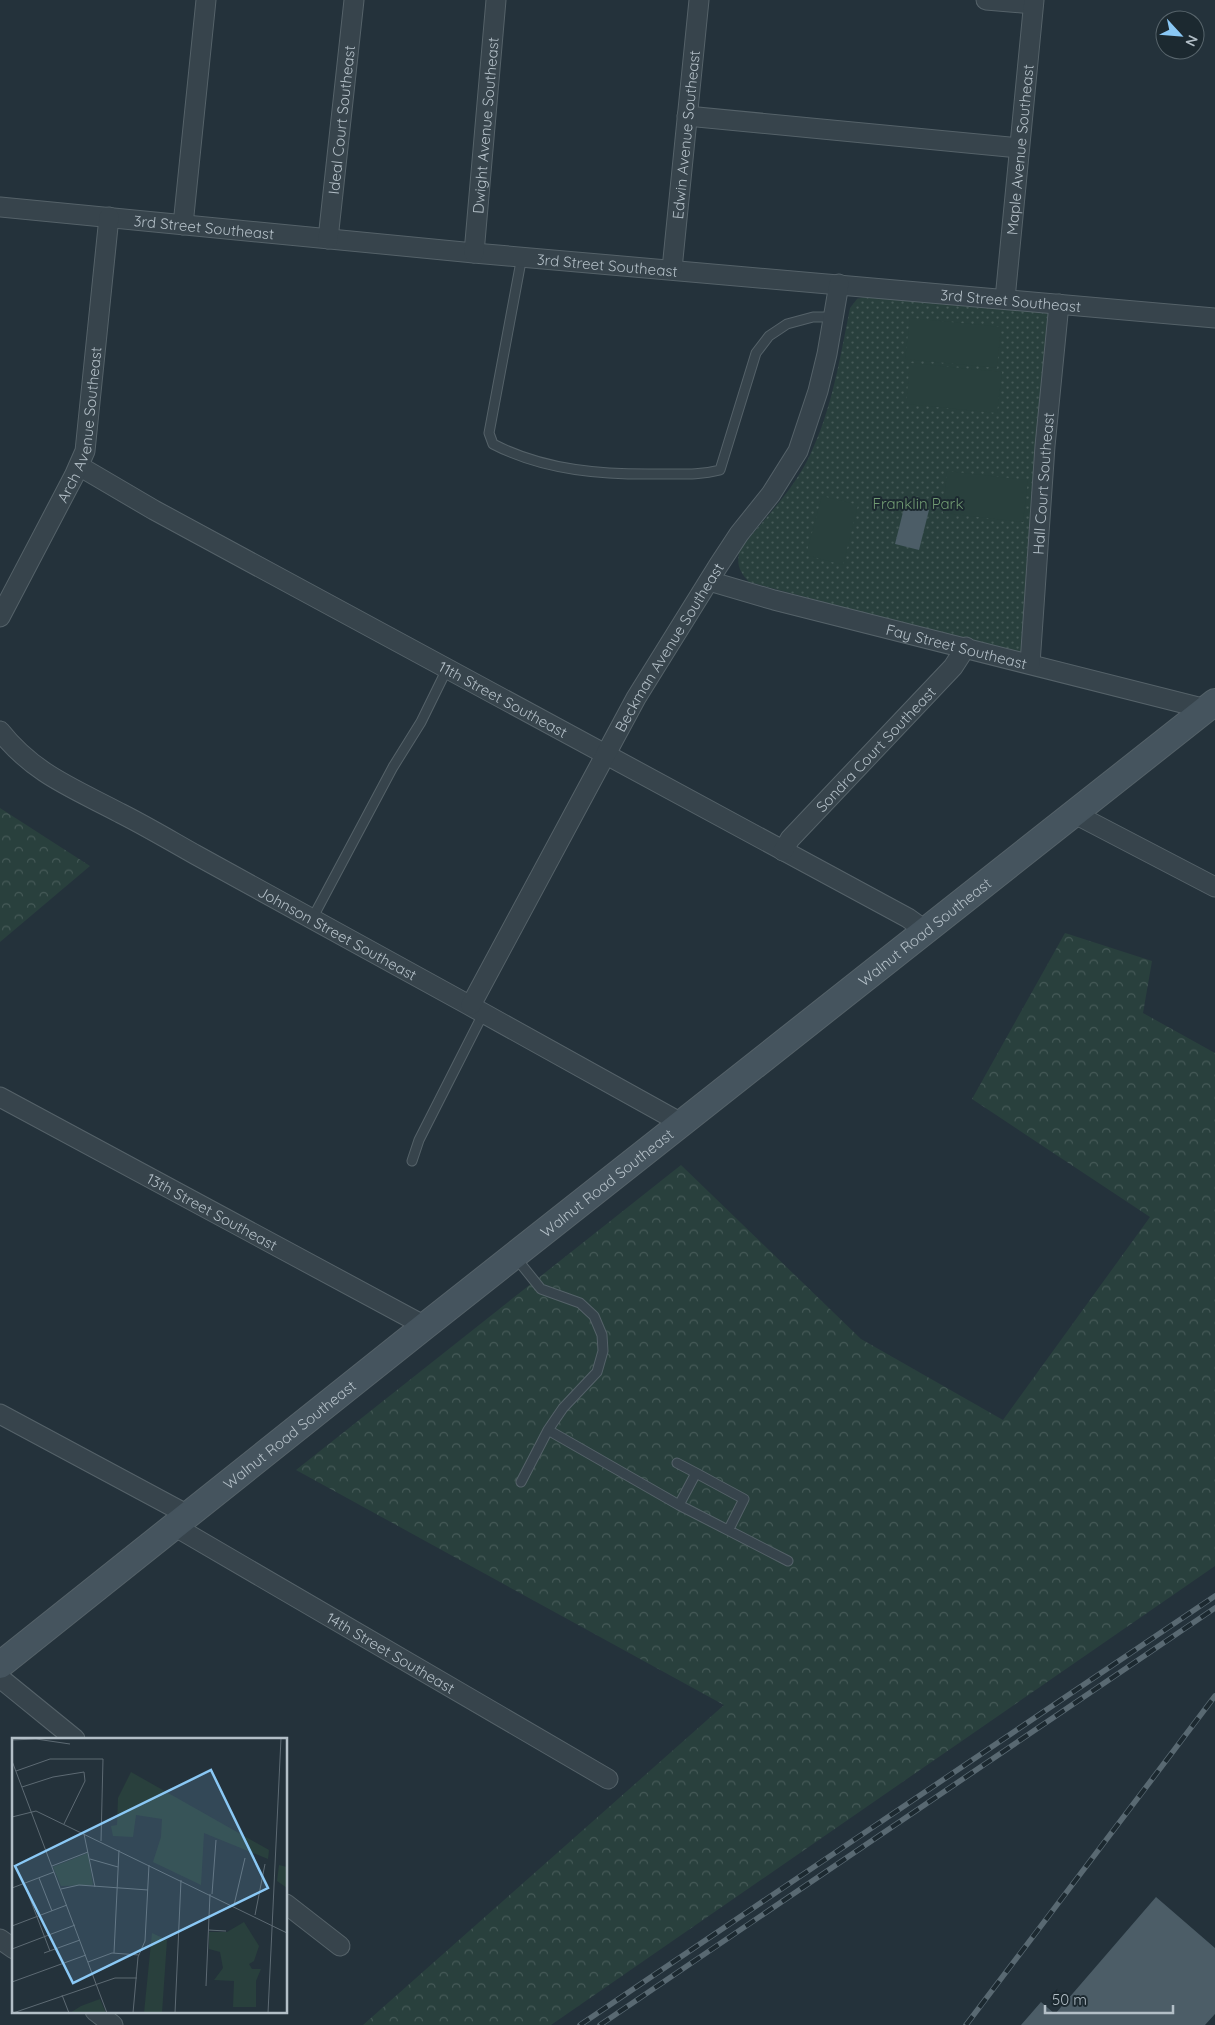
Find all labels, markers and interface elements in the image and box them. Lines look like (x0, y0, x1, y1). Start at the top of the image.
north arrow (1155, 10, 1205, 60)
text: N (1181, 32, 1202, 49)
street label: Dwight Avenue Southeast (468, 36, 502, 215)
street label: Ideal Court Southeast (323, 44, 359, 195)
street label: Edwin Avenue Southeast (668, 49, 703, 220)
street label: Maple Avenue Southeast (1002, 63, 1037, 236)
street label: 3rd Street Southeast (133, 211, 275, 243)
street label: 3rd Street Southeast (536, 249, 678, 280)
street label: 3rd Street Southeast (940, 284, 1082, 316)
street label: Arch Avenue Southeast (52, 346, 105, 506)
street label: Hall Court Southeast (1028, 411, 1058, 555)
park label: Franklin Park (873, 494, 963, 513)
street label: Beckman Avenue Southeast (610, 559, 727, 735)
street label: Fay Street Southeast (884, 619, 1029, 673)
street label: 11th Street Southeast (436, 656, 571, 741)
street label: Sondra Court Southeast (811, 682, 939, 816)
street label: Walnut Road Southeast (854, 873, 995, 990)
street label: Johnson Street Southeast (255, 882, 420, 984)
street label: Walnut Road Southeast (536, 1124, 677, 1241)
street label: 13th Street Southeast (143, 1168, 281, 1254)
street label: Walnut Road Southeast (219, 1376, 359, 1493)
street label: 14th Street Southeast (323, 1608, 459, 1697)
inset map (12, 1738, 288, 2012)
scale bar (1045, 1982, 1172, 2014)
text: 50 m (1052, 1990, 1087, 2009)

